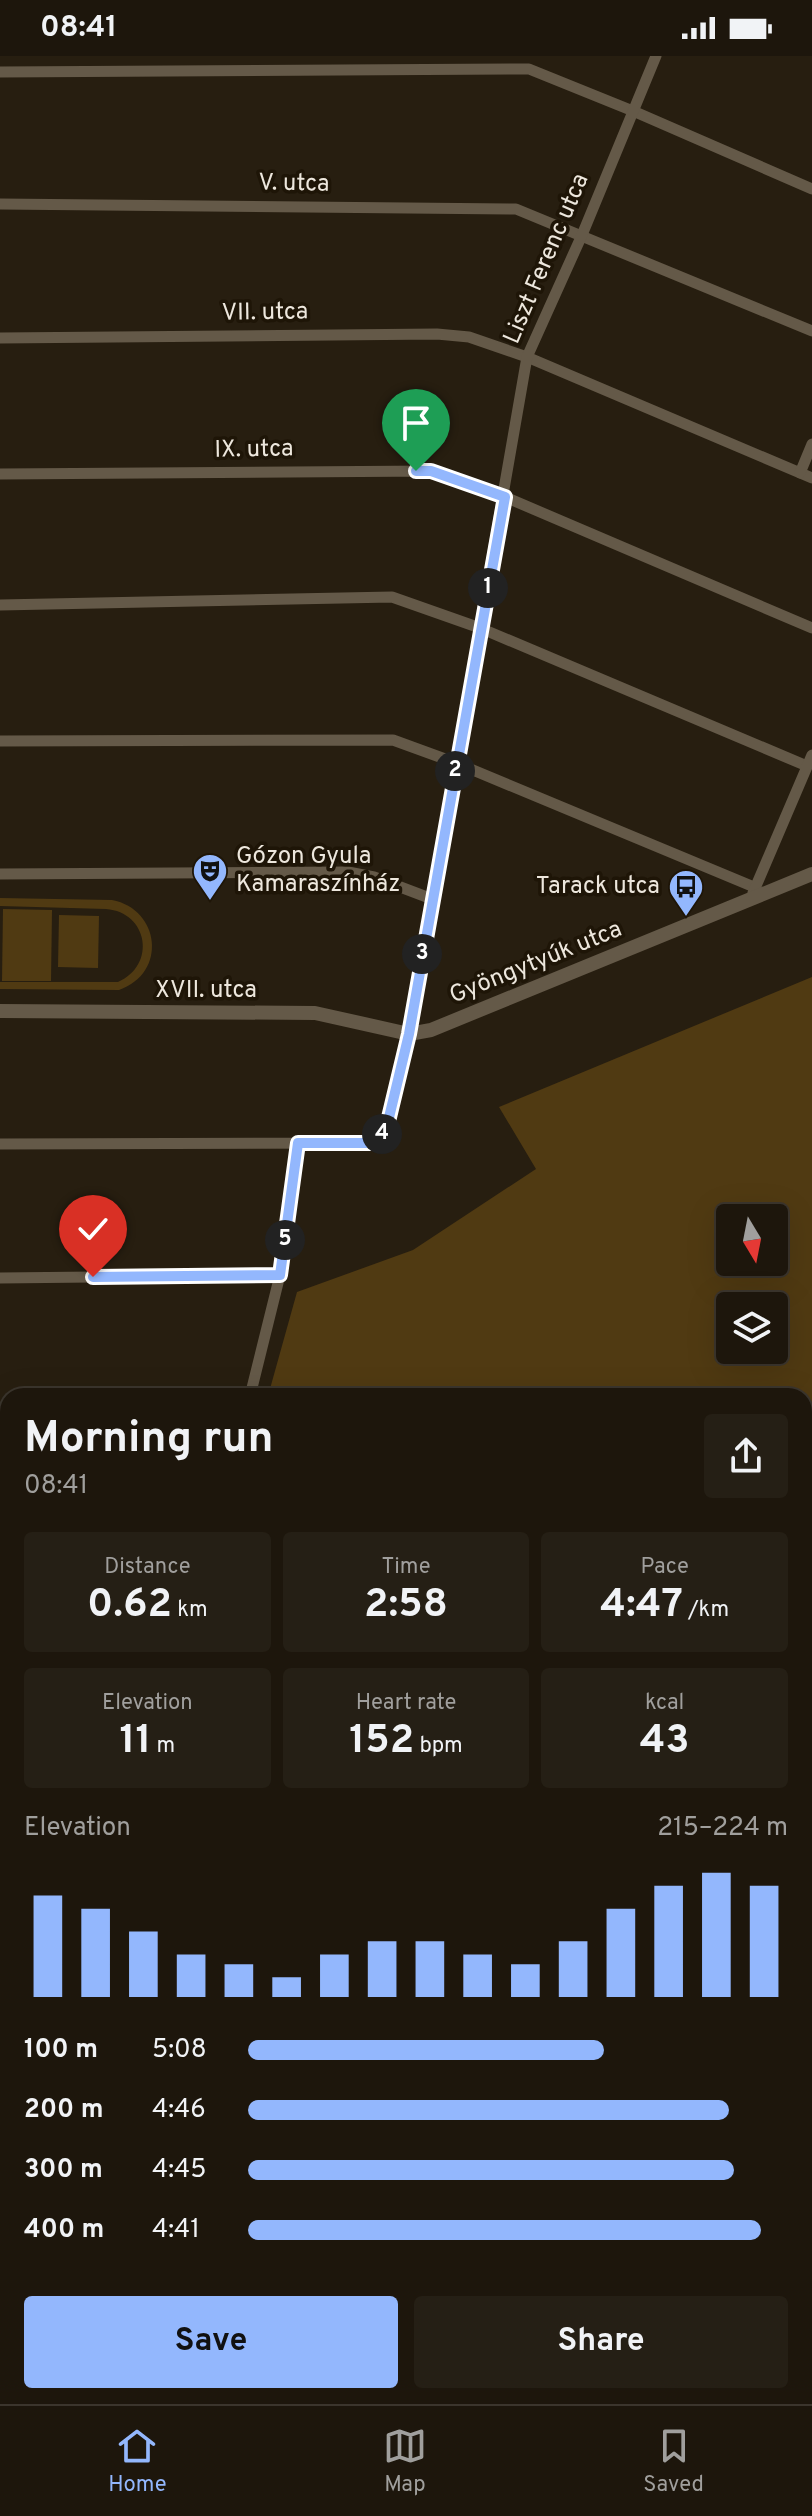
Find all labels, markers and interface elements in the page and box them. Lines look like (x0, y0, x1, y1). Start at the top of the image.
text: 08:41 (40, 10, 117, 47)
street label: V. utca (258, 168, 330, 200)
street label: Liszt Ferenc utca (498, 169, 596, 349)
street label: VII. utca (221, 297, 309, 329)
pin (382, 389, 450, 471)
icon: arrive (394, 401, 438, 445)
street label: IX. utca (214, 434, 294, 466)
pin: 1 (468, 568, 508, 608)
text: 1 (484, 574, 492, 601)
pin: 2 (435, 751, 475, 791)
text: 2 (448, 757, 462, 784)
place label: Gózon Gyula Kamaraszínház (236, 842, 400, 900)
theatre icon: Gózon Gyula Kamaraszínház (191, 852, 229, 902)
bus stop icon: Tarack utca (667, 868, 705, 918)
place label: Tarack utca (536, 872, 660, 902)
street label: Gyöngytyúk utca (445, 915, 627, 1011)
pin: 3 (402, 934, 442, 974)
text: 3 (415, 940, 429, 967)
street label: XVII. utca (155, 976, 257, 1006)
pin: 4 (362, 1114, 402, 1154)
text: 4 (375, 1120, 389, 1147)
pin (59, 1195, 127, 1277)
north arrow (716, 1204, 788, 1276)
map controls (716, 1204, 788, 1364)
icon: check (71, 1207, 115, 1251)
pin: 5 (265, 1220, 305, 1260)
text: 5 (278, 1226, 292, 1253)
button: layers (716, 1292, 788, 1364)
text: Morning run (24, 1412, 274, 1468)
button: share (704, 1414, 788, 1498)
text: 08:41 (24, 1470, 88, 1503)
text: Distance (104, 1554, 191, 1581)
text: Time (381, 1554, 431, 1581)
text: Pace (640, 1554, 689, 1581)
text: 0.62 (87, 1581, 172, 1631)
text: 2:58 (364, 1581, 448, 1631)
text: 4:47 (600, 1581, 683, 1631)
text: km (172, 1597, 208, 1624)
text: /km (683, 1597, 729, 1624)
text: Elevation (102, 1690, 193, 1717)
text: Heart rate (356, 1690, 456, 1717)
text: kcal (645, 1690, 684, 1717)
text: 11 (119, 1717, 151, 1767)
text: 152 (349, 1717, 414, 1767)
text: 43 (640, 1717, 690, 1767)
text: m (151, 1733, 175, 1760)
text: bpm (414, 1733, 463, 1760)
text: Elevation (24, 1812, 131, 1845)
text: 215–224 m (657, 1812, 788, 1845)
text: 100 m (24, 2034, 98, 2067)
text: 5:08 (152, 2034, 207, 2067)
text: 200 m (24, 2094, 103, 2127)
text: 4:46 (152, 2094, 206, 2127)
text: 300 m (24, 2154, 103, 2187)
text: 4:45 (152, 2154, 206, 2187)
text: 400 m (24, 2214, 104, 2247)
text: 4:41 (152, 2214, 200, 2247)
button: Save (24, 2296, 398, 2388)
button: Share (414, 2296, 788, 2388)
tab: Home (108, 2424, 167, 2499)
tab: Map (383, 2424, 427, 2499)
tab: Saved (643, 2424, 704, 2499)

